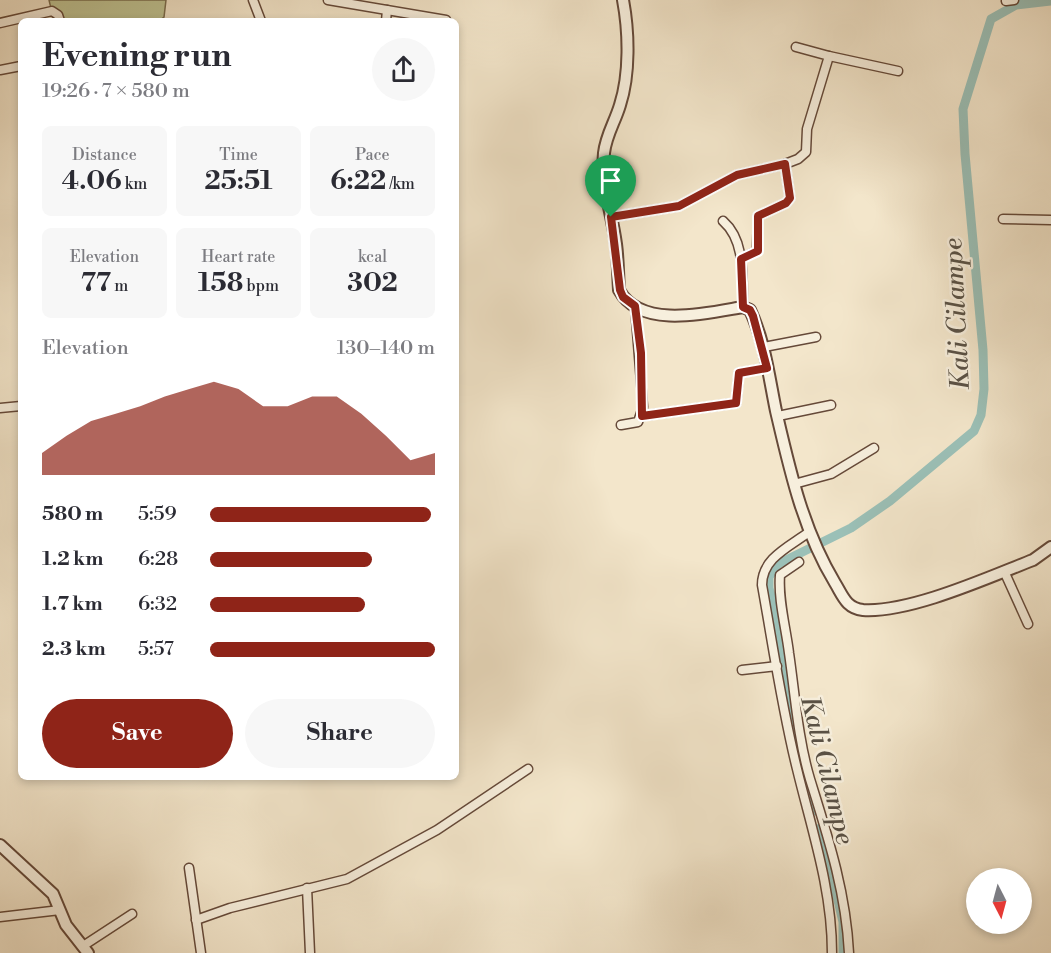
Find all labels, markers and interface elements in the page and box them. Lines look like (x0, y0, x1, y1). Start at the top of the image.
text: Evening run (42, 36, 231, 77)
button: share (372, 38, 435, 101)
text: 19:26 · 7 × 580 m (42, 79, 190, 104)
text: Distance (72, 145, 137, 165)
text: Time (219, 145, 258, 165)
text: Pace (355, 145, 390, 165)
pin (585, 155, 636, 217)
icon: arrive (594, 164, 627, 197)
text: 4.06 (62, 165, 122, 197)
text: 25:51 (204, 165, 273, 197)
text: 6:22 (330, 165, 386, 197)
text: km (122, 174, 147, 194)
text: /km (386, 174, 415, 194)
water label: Kali Cilampe (937, 237, 977, 391)
text: Elevation (70, 247, 139, 267)
text: Heart rate (202, 247, 275, 267)
text: kcal (358, 247, 387, 267)
text: 77 (81, 267, 111, 299)
text: 158 (198, 267, 243, 299)
text: 302 (347, 267, 398, 299)
text: m (111, 276, 128, 296)
text: bpm (243, 276, 279, 296)
text: Elevation (42, 336, 129, 361)
text: 130–140 m (337, 336, 435, 361)
text: 580 m (42, 502, 103, 527)
text: 5:59 (138, 502, 177, 527)
text: 1.2 km (42, 547, 104, 572)
text: 6:28 (138, 547, 178, 572)
text: 1.7 km (42, 592, 103, 617)
text: 6:32 (138, 592, 177, 617)
text: 2.3 km (42, 637, 106, 662)
text: 5:57 (138, 637, 174, 662)
water label: Kali Cilampe (793, 692, 861, 848)
button: Save (42, 699, 233, 768)
button: Share (245, 699, 435, 768)
north arrow (966, 868, 1032, 934)
map controls (966, 868, 1032, 934)

